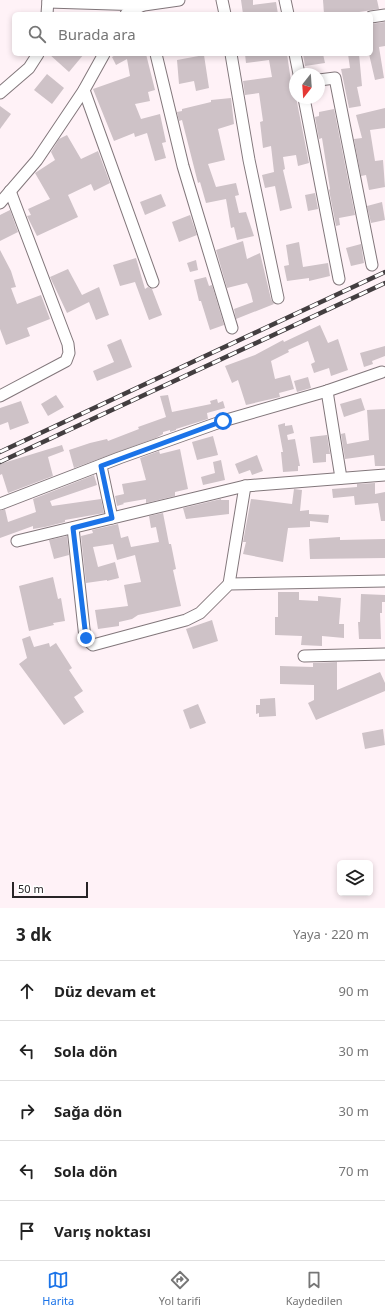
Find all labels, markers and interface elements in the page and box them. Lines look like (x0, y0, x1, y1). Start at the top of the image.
search box (12, 12, 373, 56)
icon: search (26, 23, 48, 45)
text: Burada ara (58, 24, 136, 44)
north arrow (289, 68, 325, 104)
route start (214, 412, 232, 430)
route end (77, 629, 95, 647)
map controls (337, 860, 373, 896)
button: layers (337, 860, 373, 896)
scale bar (12, 880, 88, 899)
text: 50 m (18, 881, 44, 896)
text: 3 dk (16, 923, 51, 946)
text: Yaya · 220 m (293, 925, 369, 943)
icon: ahead (16, 980, 38, 1002)
text: Düz devam et (54, 981, 156, 1001)
text: 90 m (339, 982, 369, 1000)
icon: left (16, 1040, 38, 1062)
text: Sola dön (54, 1041, 118, 1061)
text: 30 m (339, 1042, 369, 1060)
icon: right (16, 1100, 38, 1122)
text: Sağa dön (54, 1101, 122, 1121)
text: 30 m (339, 1102, 369, 1120)
icon: left (16, 1160, 38, 1182)
text: Sola dön (54, 1161, 118, 1181)
text: 70 m (339, 1162, 369, 1180)
icon: arrive (16, 1220, 38, 1242)
text: Varış noktası (54, 1221, 151, 1241)
tab: Harita (42, 1269, 74, 1308)
tab: Yol tarifi (159, 1269, 201, 1308)
tab: Kaydedilen (286, 1269, 343, 1308)

